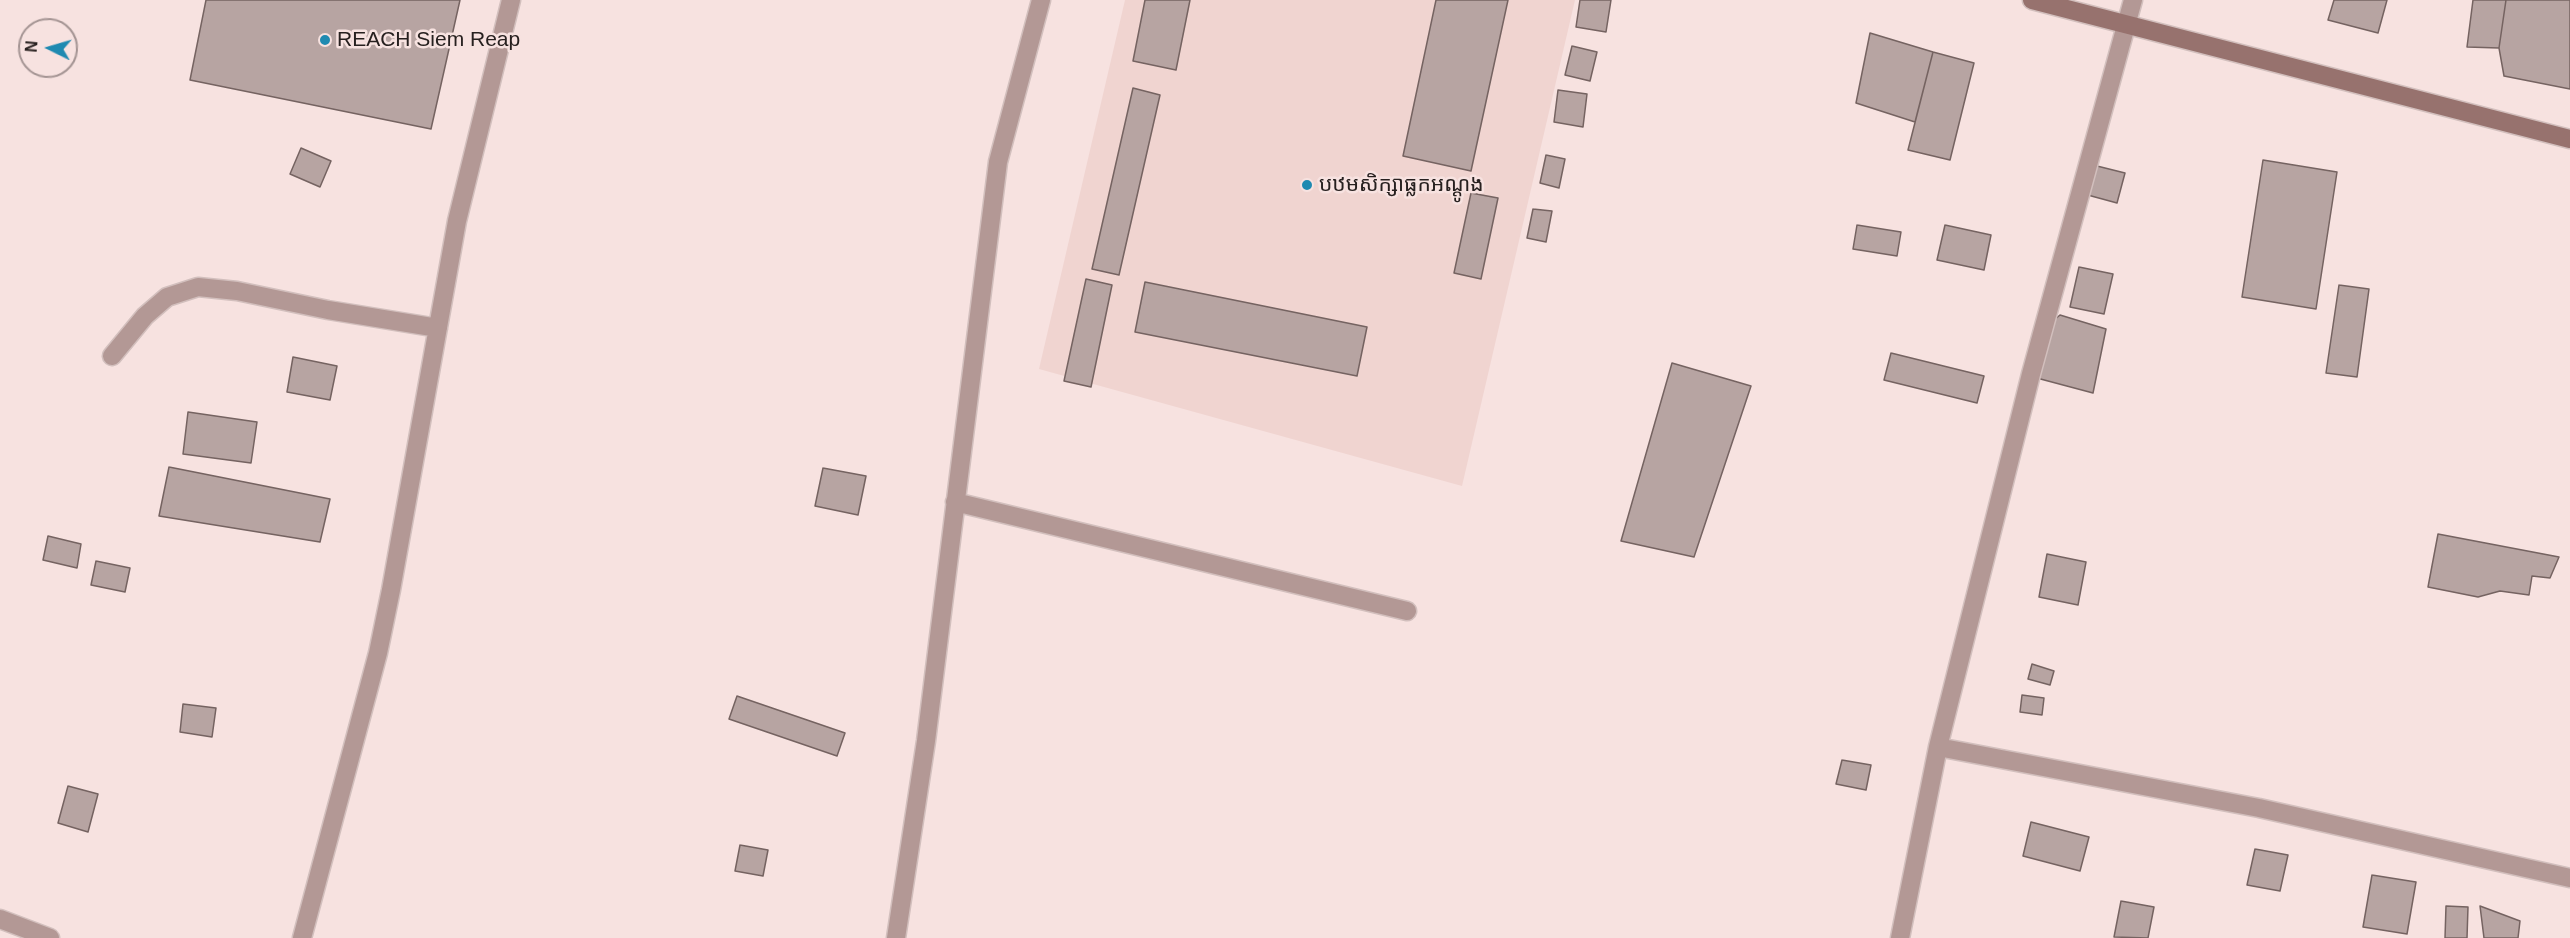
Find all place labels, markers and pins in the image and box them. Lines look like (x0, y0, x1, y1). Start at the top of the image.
place label: REACH Siem Reap (337, 27, 520, 53)
marker: REACH Siem Reap (318, 33, 332, 47)
place label: បឋមសិក្សាធ្លកអណ្តូង (1319, 172, 1484, 198)
marker: បឋមសិក្សាធ្លកអណ្តូង (1300, 178, 1314, 192)

